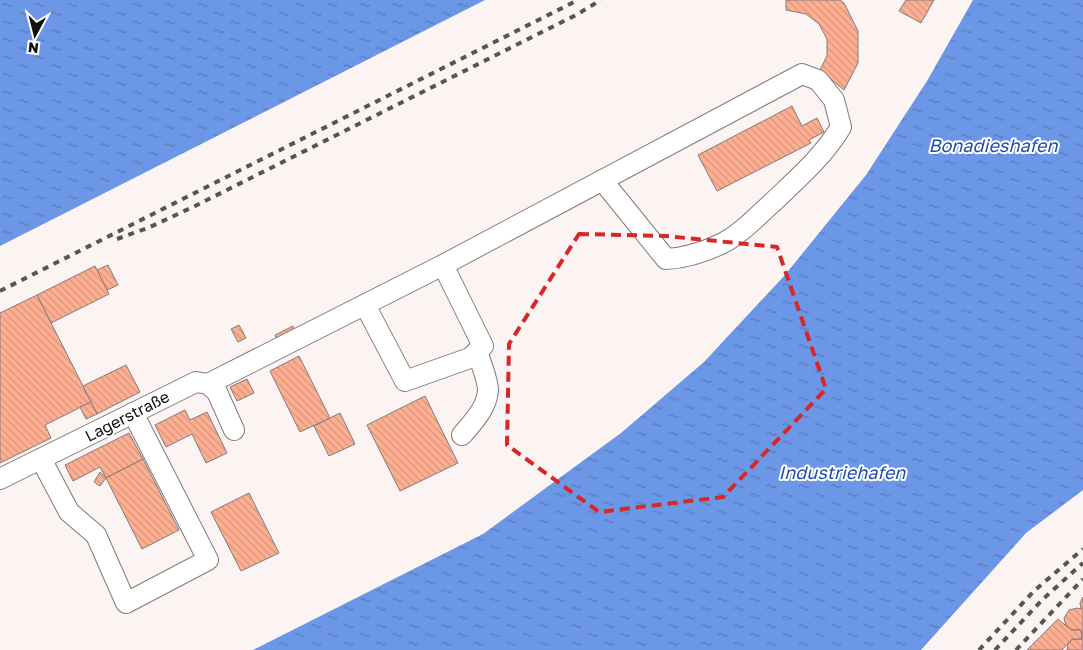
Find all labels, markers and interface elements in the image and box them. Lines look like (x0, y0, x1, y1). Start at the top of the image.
north arrow (10, 10, 60, 60)
text: N (27, 39, 40, 57)
water label: Bonadieshafen (928, 134, 1058, 156)
street label: Lagerstraße (81, 386, 173, 446)
water label: Industriehafen (779, 461, 906, 483)

